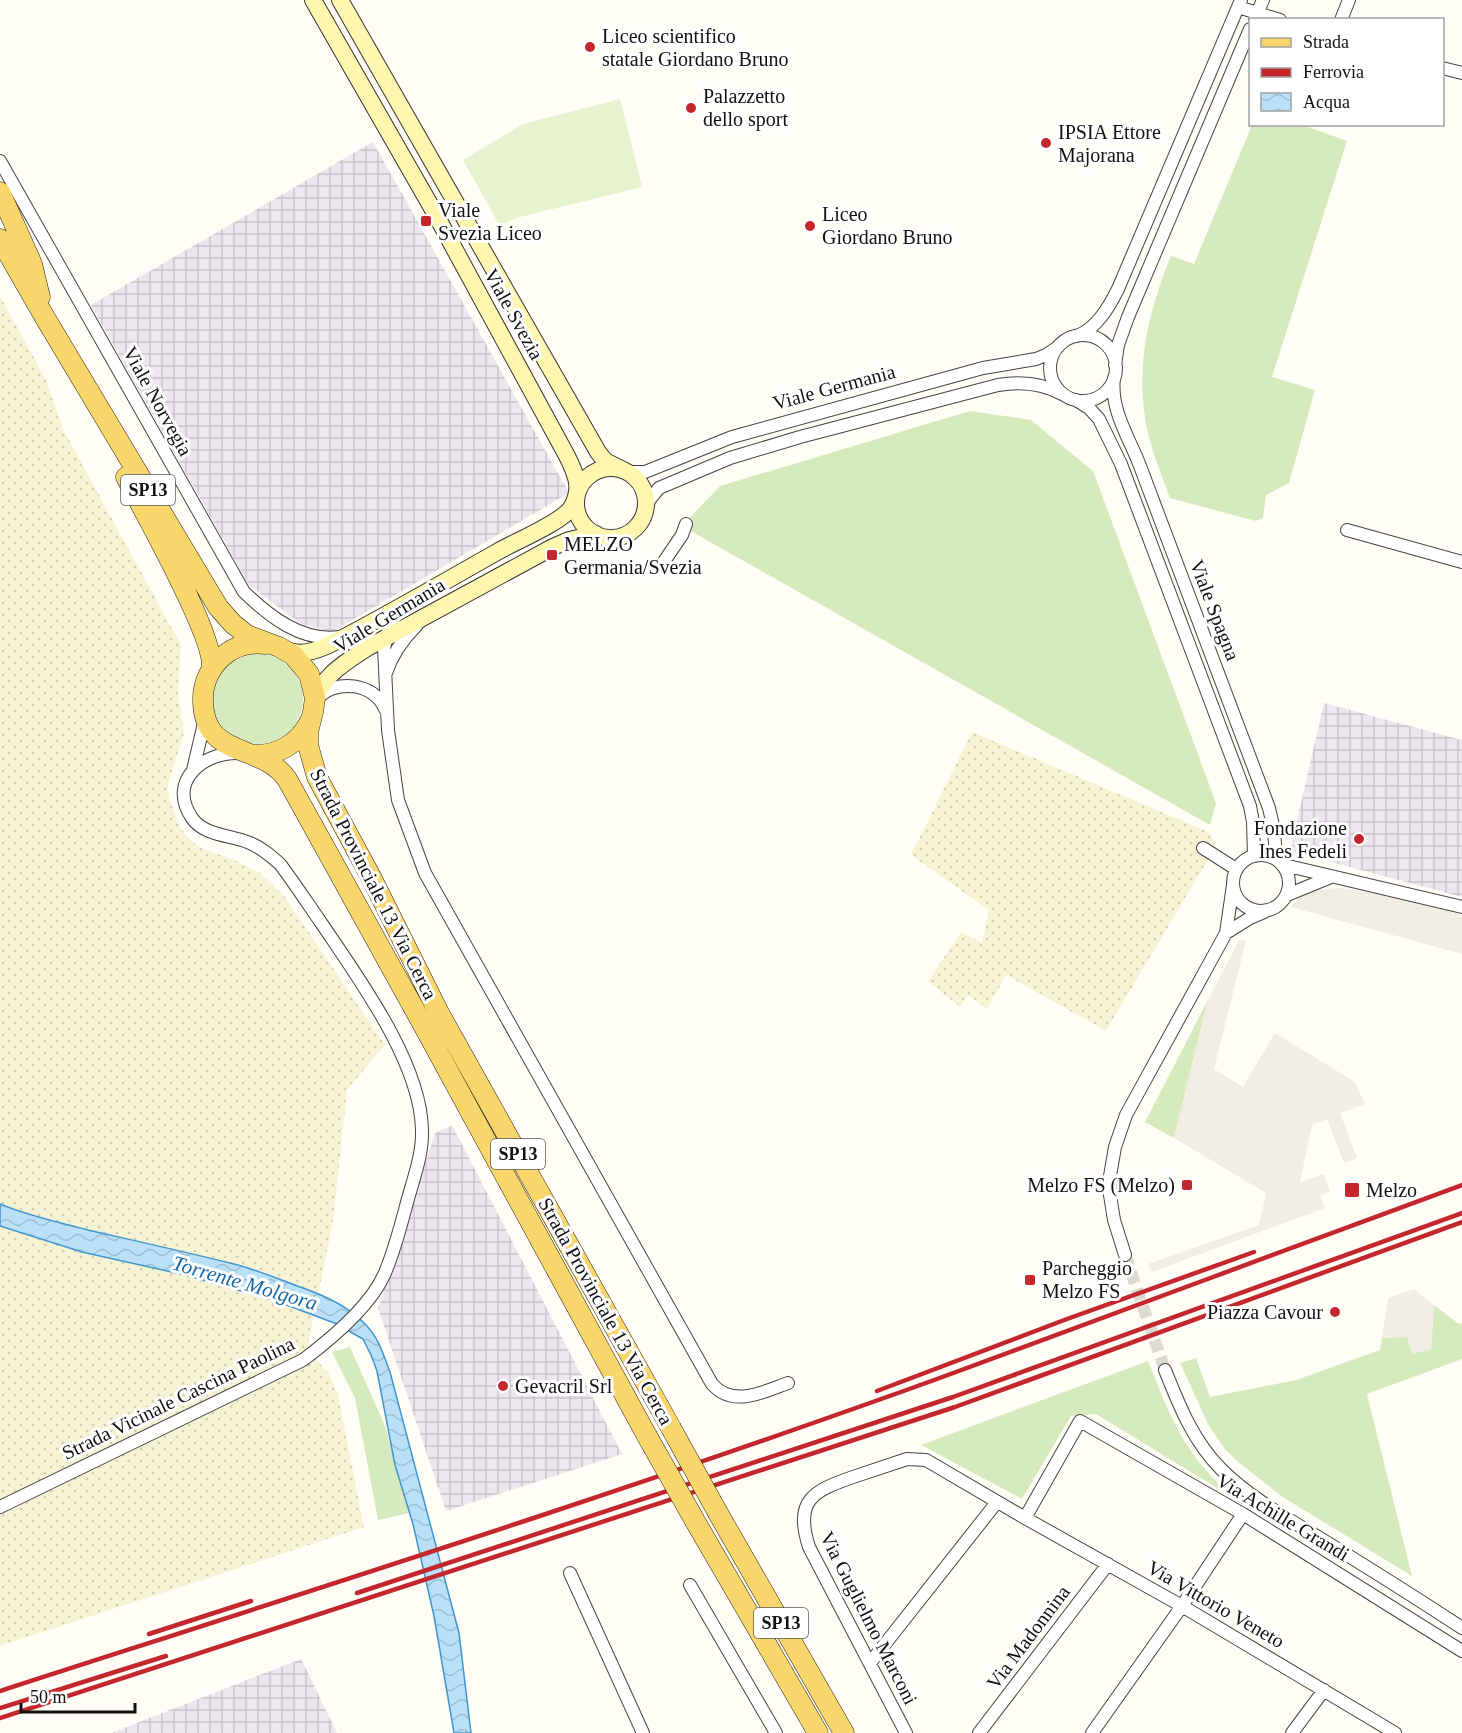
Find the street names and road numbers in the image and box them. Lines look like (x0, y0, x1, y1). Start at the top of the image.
street label: Viale Svezia (480, 265, 548, 363)
street label: Viale Norvegia (118, 343, 197, 460)
street label: Viale Germania (770, 360, 898, 414)
road number: SP13 (121, 475, 175, 505)
street label: Viale Spagna (1185, 557, 1244, 664)
street label: Viale Germania (329, 573, 449, 657)
street label: Strada Provinciale 13 Via Cerca (306, 765, 442, 1003)
road number: SP13 (491, 1139, 545, 1169)
street label: Strada Provinciale 13 Via Cerca (534, 1194, 678, 1428)
street label: Strada Vicinale Cascina Paolina (58, 1332, 298, 1464)
street label: Via Achille Grandi (1213, 1469, 1354, 1566)
street label: Via Guglielmo Marconi (815, 1528, 922, 1709)
street label: Via Vittorio Veneto (1144, 1556, 1288, 1652)
street label: Via Madonnina (982, 1581, 1074, 1693)
road number: SP13 (754, 1608, 808, 1638)

